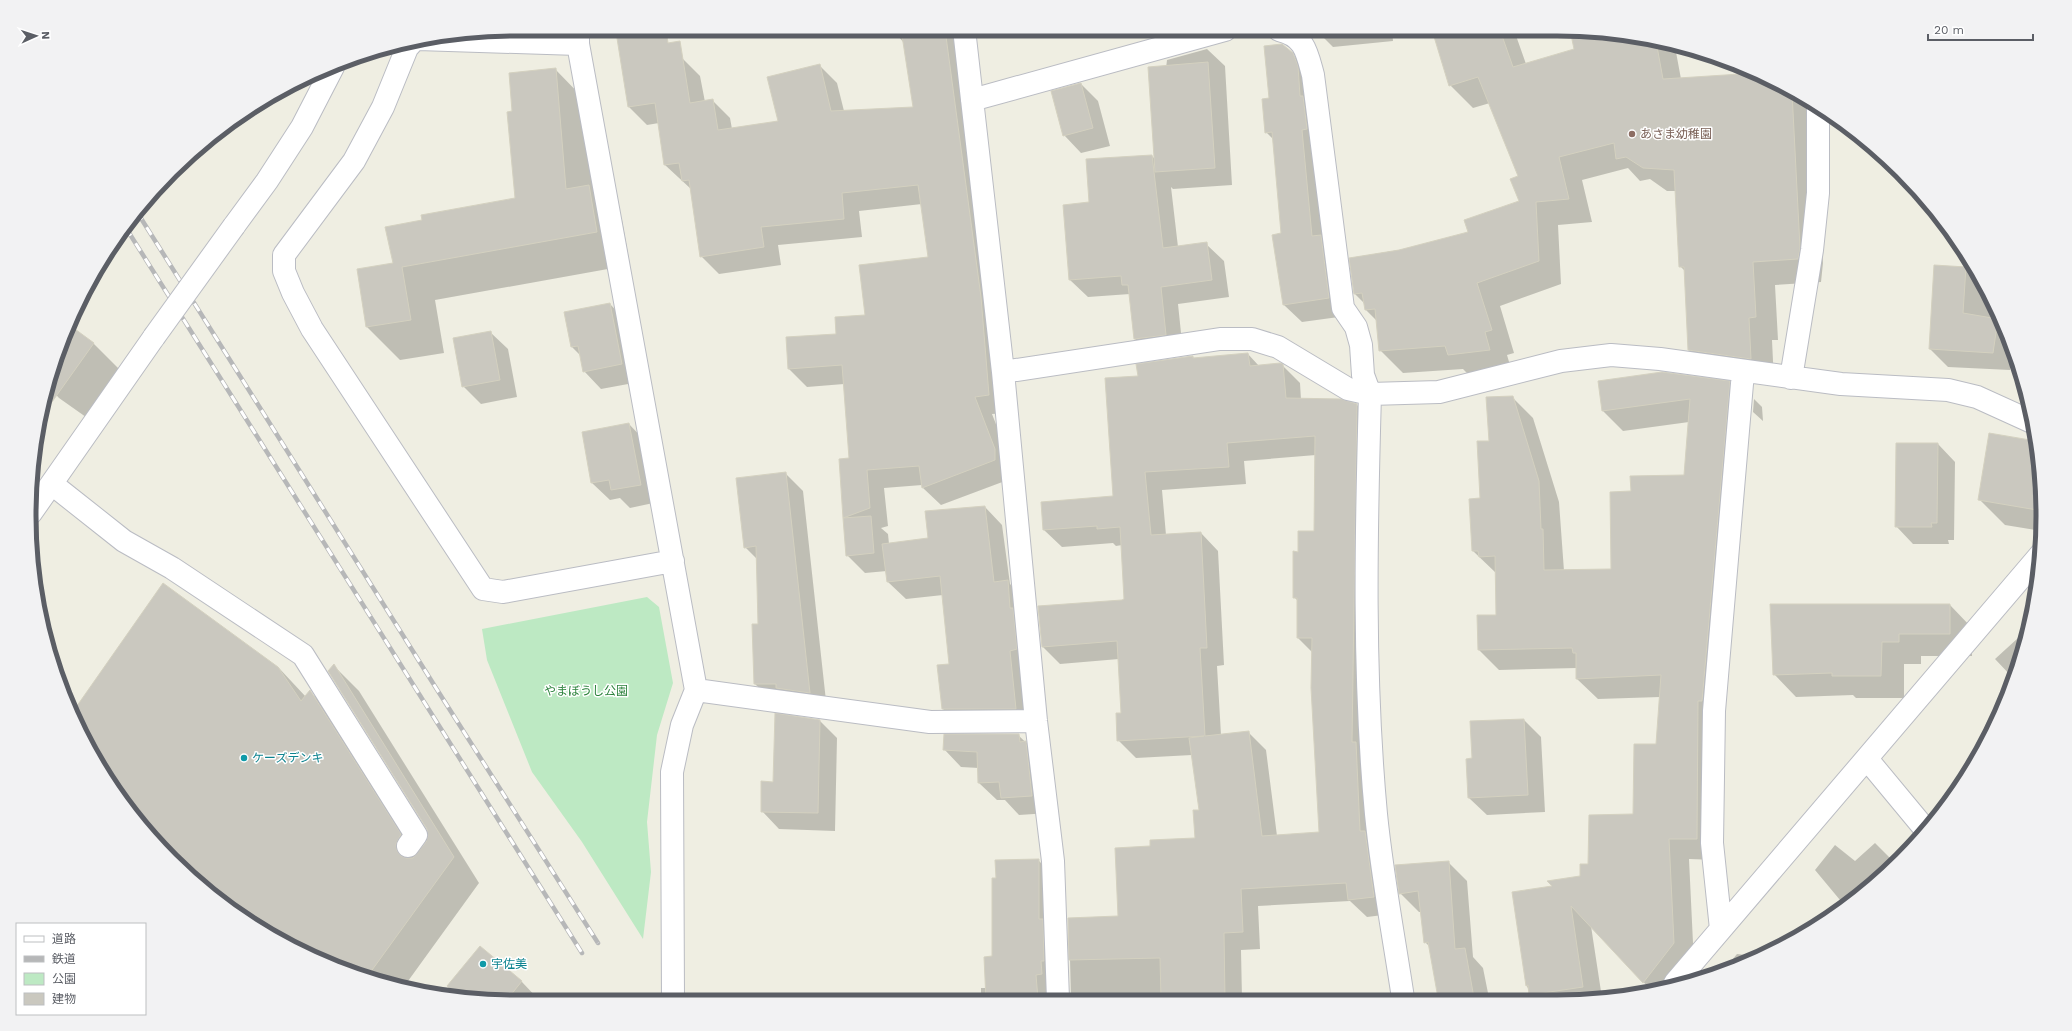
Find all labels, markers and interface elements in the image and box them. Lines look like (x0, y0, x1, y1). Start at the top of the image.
north arrow (16, 16, 56, 56)
scale bar (1928, 16, 2033, 42)
text: 20 m (1934, 23, 1964, 37)
text: N (39, 31, 52, 40)
place label: あさま幼稚園 (1640, 127, 1712, 141)
marker: あさま幼稚園 (1627, 129, 1637, 139)
park label: やまぼうし公園 (544, 684, 628, 698)
place label: ケーズデンキ (252, 751, 323, 765)
marker: ケーズデンキ (239, 753, 249, 763)
legend (16, 923, 146, 1015)
text: 道路 (52, 932, 76, 946)
text: 鉄道 (52, 952, 76, 966)
place label: 宇佐美 (491, 957, 527, 971)
marker: 宇佐美 (478, 959, 488, 969)
text: 公園 (52, 972, 76, 986)
text: 建物 (52, 992, 76, 1006)

